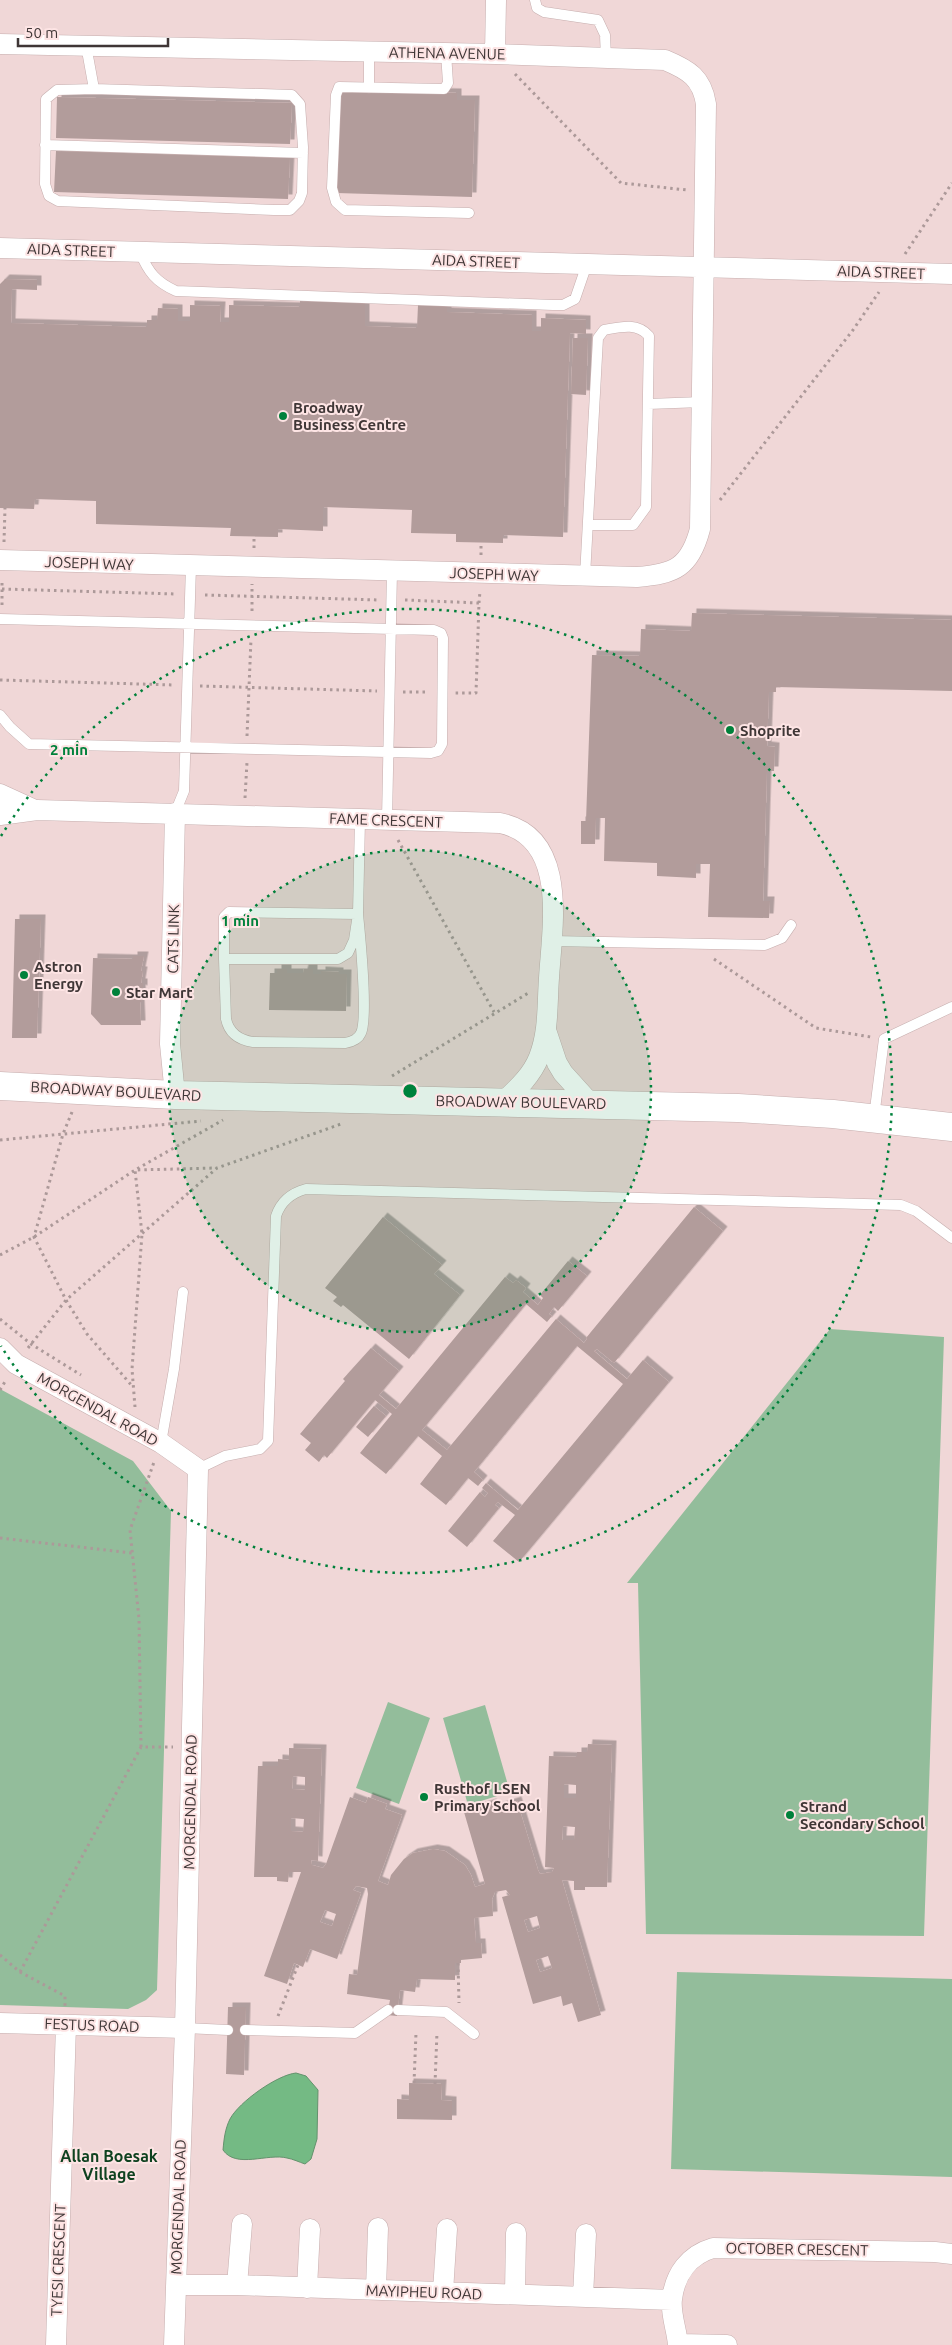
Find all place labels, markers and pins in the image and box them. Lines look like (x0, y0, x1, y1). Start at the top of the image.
place label: Broadway Business Centre (293, 399, 406, 433)
marker: Broadway Business Centre (277, 410, 289, 422)
place label: Shoprite (740, 722, 801, 739)
marker: Shoprite (724, 724, 736, 736)
place label: Astron Energy (34, 958, 83, 992)
marker: Astron Energy (18, 969, 30, 981)
place label: Star Mart (126, 984, 193, 1001)
marker: Star Mart (110, 986, 122, 998)
centre of rings (401, 1082, 419, 1100)
place label: Rusthof LSEN Primary School (434, 1780, 541, 1814)
marker: Rusthof LSEN Primary School (418, 1791, 430, 1803)
place label: Strand Secondary School (800, 1798, 925, 1832)
marker: Strand Secondary School (784, 1809, 796, 1821)

